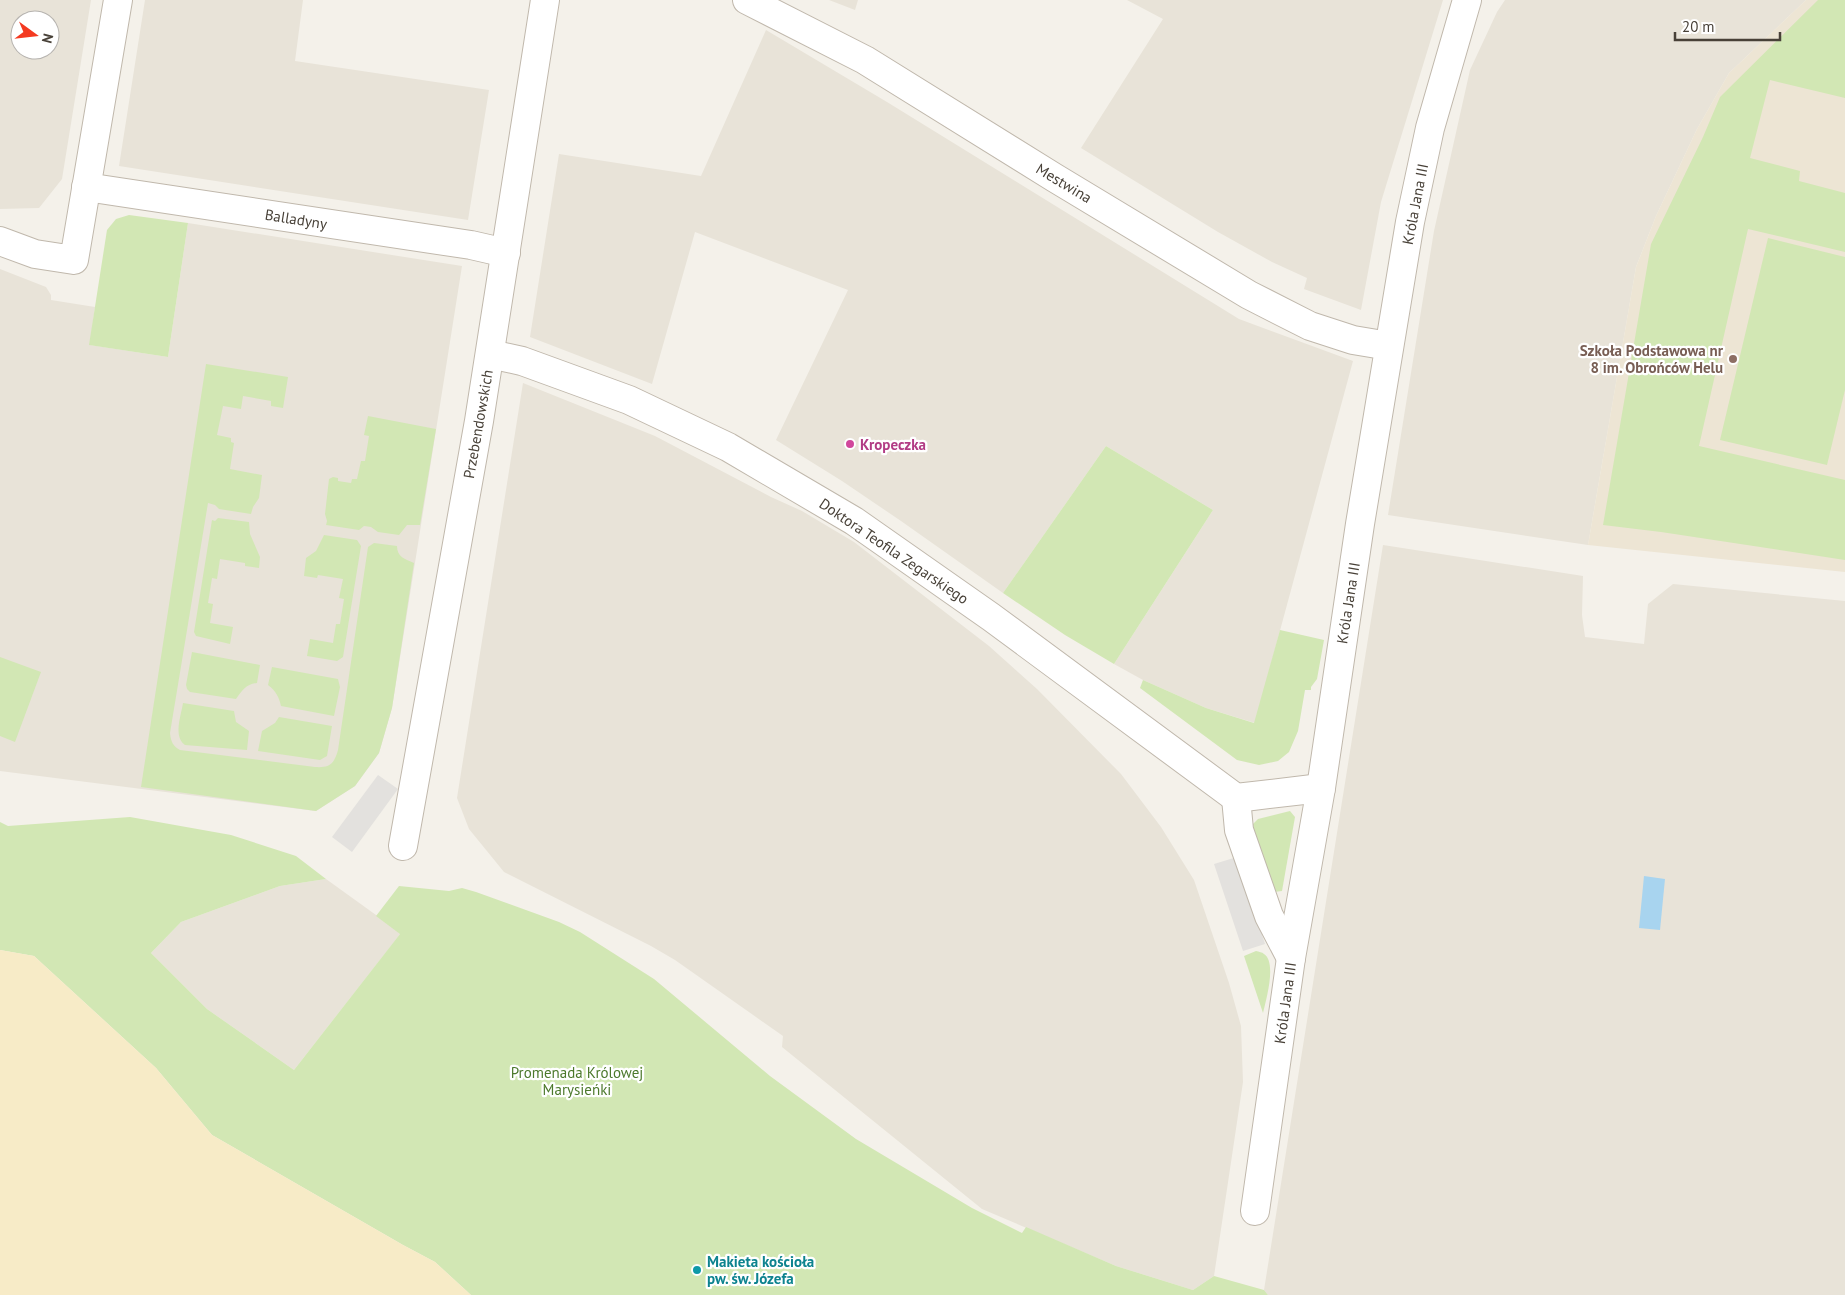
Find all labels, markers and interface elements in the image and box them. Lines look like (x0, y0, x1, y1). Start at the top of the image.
north arrow (10, 10, 60, 60)
scale bar (1675, 10, 1780, 42)
text: 20 m (1682, 17, 1715, 36)
text: N (38, 32, 57, 45)
street label: Mestwina (1033, 159, 1095, 207)
street label: Króla Jana III (1398, 162, 1432, 246)
street label: Balladyny (264, 205, 328, 233)
place label: Szkoła Podstawowa nr 8 im. Obrońców Helu (1580, 341, 1724, 377)
marker: Szkoła Podstawowa nr 8 im. Obrońców Helu (1727, 353, 1739, 365)
street label: Przebendowskich (459, 368, 497, 480)
place label: Kropeczka (860, 435, 926, 454)
marker: Kropeczka (844, 438, 856, 450)
street label: Doktora Teofila Zegarskiego (816, 494, 972, 608)
street label: Króla Jana III (1332, 561, 1364, 645)
street label: Króla Jana III (1270, 961, 1300, 1045)
park label: Promenada Królowej Marysieńki (511, 1063, 643, 1099)
place label: Makieta kościoła pw. św. Józefa (707, 1252, 814, 1288)
marker: Makieta kościoła pw. św. Józefa (691, 1264, 703, 1276)

